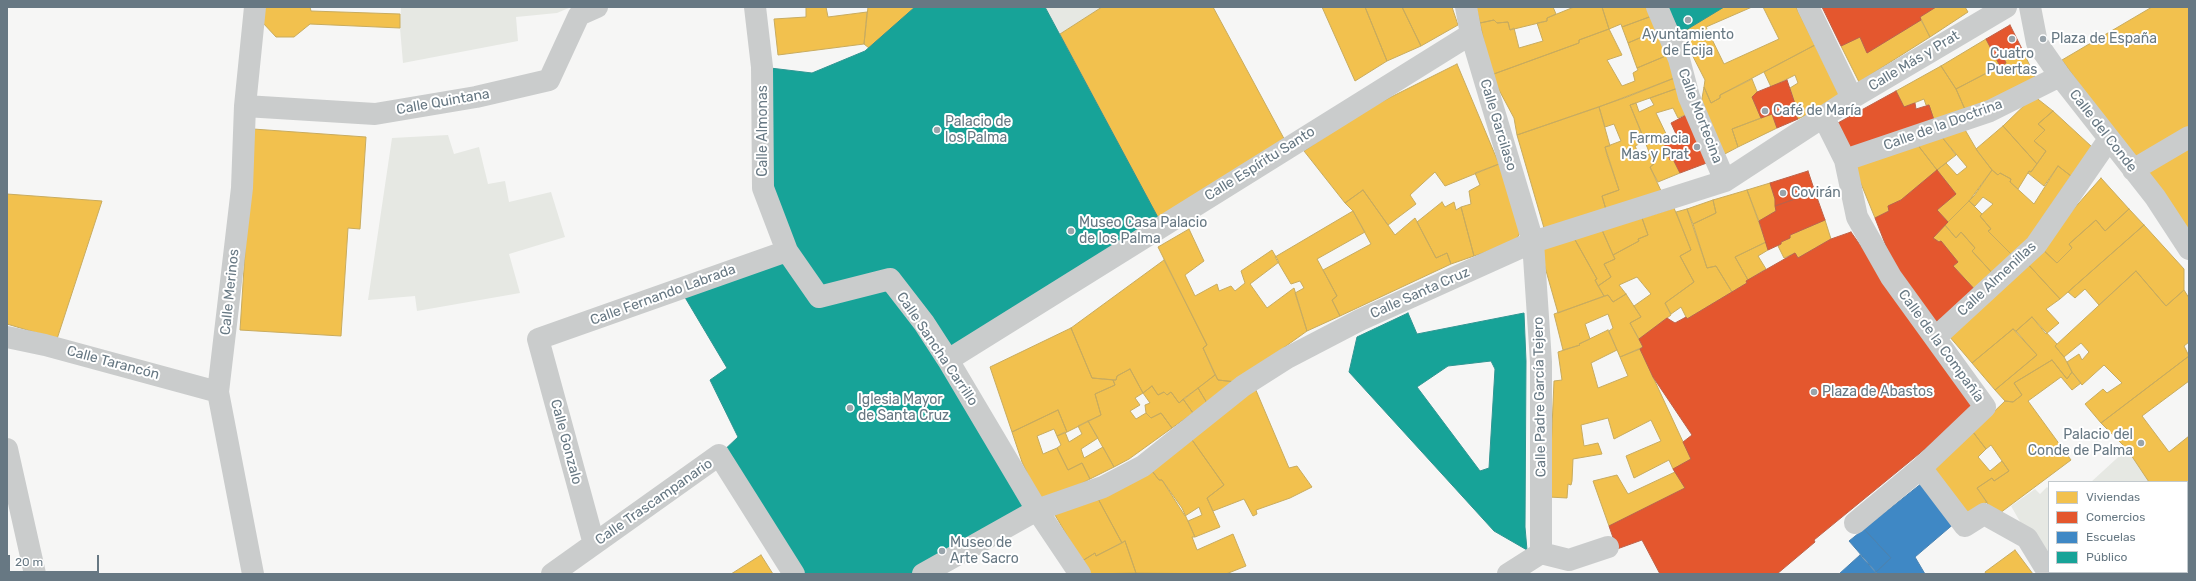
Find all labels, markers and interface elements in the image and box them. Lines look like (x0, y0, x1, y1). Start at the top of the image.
marker: Ayuntamiento de Écija (1683, 15, 1693, 25)
place label: Ayuntamiento de Écija (1642, 27, 1734, 60)
street label: Calle Más y Prat (1866, 27, 1962, 95)
place label: Plaza de España (2051, 31, 2157, 47)
marker: Cuatro Puertas (2007, 34, 2017, 44)
marker: Plaza de España (2038, 34, 2048, 44)
place label: Cuatro Puertas (1987, 46, 2037, 78)
street label: Calle Mortecina (1674, 66, 1726, 166)
street label: Calle Garcilaso (1476, 77, 1520, 173)
street label: Calle Almonas (755, 85, 771, 177)
street label: Calle Quintana (395, 86, 491, 118)
street label: Calle del Conde (2066, 86, 2140, 176)
street label: Calle de la Doctrina (1881, 96, 2005, 154)
place label: Café de María (1773, 103, 1861, 119)
marker: Café de María (1760, 106, 1770, 116)
place label: Palacio de los Palma (945, 114, 1011, 146)
street label: Calle Espíritu Santo (1202, 123, 1318, 205)
marker: Palacio de los Palma (932, 125, 942, 135)
place label: Farmacia Mas y Prat (1621, 131, 1689, 164)
marker: Farmacia Mas y Prat (1692, 142, 1702, 152)
place label: Covirán (1791, 185, 1841, 201)
marker: Covirán (1778, 188, 1788, 198)
place label: Museo Casa Palacio de los Palma (1079, 215, 1207, 248)
marker: Museo Casa Palacio de los Palma (1066, 226, 1076, 236)
street label: Calle Almenillas (1954, 238, 2040, 320)
street label: Calle Merinos (217, 248, 243, 336)
street label: Calle Fernando Labrada (588, 261, 738, 329)
street label: Calle Santa Cruz (1368, 264, 1472, 322)
street label: Calle de la Compañía (1895, 287, 1987, 405)
street label: Calle Sancha Carrillo (893, 289, 981, 409)
street label: Calle Padre García Tejero (1530, 317, 1550, 477)
street label: Calle Tarancón (65, 343, 161, 383)
place label: Plaza de Abastos (1822, 384, 1933, 400)
marker: Plaza de Abastos (1809, 387, 1819, 397)
place label: Iglesia Mayor de Santa Cruz (858, 392, 949, 424)
street label: Calle Gonzalo (547, 398, 585, 486)
marker: Iglesia Mayor de Santa Cruz (845, 403, 855, 413)
place label: Palacio del Conde de Palma (2028, 427, 2133, 460)
marker: Palacio del Conde de Palma (2136, 438, 2146, 448)
street label: Calle Trascampanario (592, 455, 716, 549)
legend (2048, 481, 2188, 573)
text: Viviendas (2086, 490, 2140, 504)
text: Comercios (2086, 510, 2145, 524)
text: Escuelas (2086, 530, 2136, 544)
place label: Museo de Arte Sacro (950, 535, 1019, 568)
marker: Museo de Arte Sacro (937, 546, 947, 556)
scale bar (10, 547, 101, 573)
text: Público (2086, 550, 2127, 564)
text: 20 m (15, 555, 43, 569)

